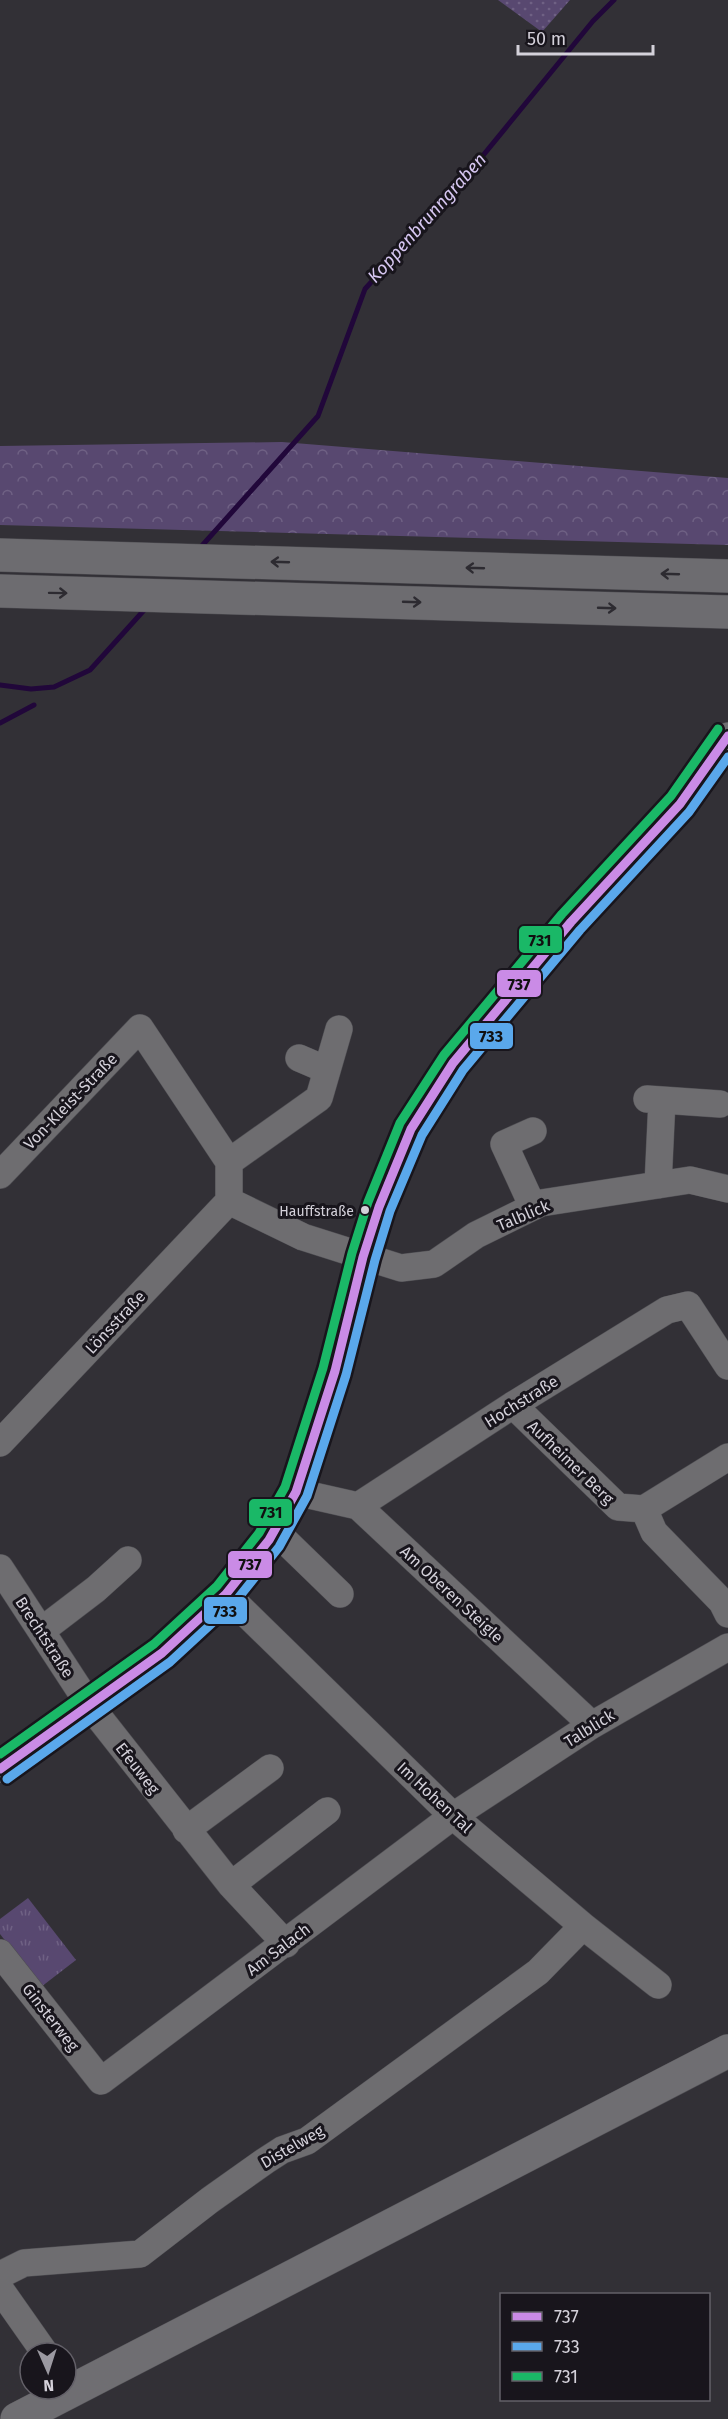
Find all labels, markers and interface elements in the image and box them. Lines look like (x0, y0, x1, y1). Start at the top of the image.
scale bar (518, 18, 653, 56)
text: 50 m (527, 28, 566, 50)
water label: Koppenbrunngraben (363, 149, 491, 287)
one-way arrow (270, 557, 290, 568)
one-way arrow (465, 562, 485, 574)
one-way arrow (660, 568, 680, 580)
one-way arrow (48, 587, 68, 599)
one-way arrow (402, 596, 422, 608)
one-way arrow (596, 602, 616, 614)
line badge: 731 (518, 925, 563, 954)
text: 731 (529, 931, 551, 950)
line badge: 737 (496, 969, 542, 998)
text: 737 (507, 975, 531, 994)
line badge: 733 (469, 1022, 514, 1050)
text: 733 (479, 1027, 503, 1046)
street label: Von-Kleist-Straße (20, 1049, 121, 1153)
street label: Talblick (494, 1196, 553, 1235)
place label: Hauffstraße (279, 1203, 354, 1220)
marker: Hauffstraße (359, 1204, 371, 1216)
street label: Lönsstraße (81, 1287, 149, 1358)
street label: Hochstraße (481, 1371, 562, 1431)
street label: Aufheimer Berg (524, 1417, 618, 1509)
line badge: 731 (248, 1498, 293, 1527)
text: 731 (260, 1503, 282, 1522)
street label: Am Oberen Steigle (396, 1542, 507, 1647)
line badge: 737 (227, 1550, 273, 1579)
text: 737 (238, 1555, 262, 1574)
street label: Brechtstraße (11, 1593, 78, 1681)
line badge: 733 (203, 1596, 248, 1625)
text: 733 (213, 1602, 237, 1621)
street label: Talblick (561, 1705, 618, 1751)
street label: Efeuweg (112, 1739, 164, 1798)
street label: Im Hohen Tal (393, 1758, 476, 1837)
street label: Am Salach (243, 1919, 314, 1979)
street label: Ginsterweg (18, 1980, 83, 2055)
street label: Distelweg (257, 2120, 328, 2172)
legend (500, 2293, 710, 2401)
text: 737 (554, 2306, 579, 2328)
text: 733 (554, 2336, 580, 2358)
north arrow (18, 2341, 78, 2401)
text: 731 (554, 2366, 578, 2388)
text: N (43, 2376, 55, 2395)

